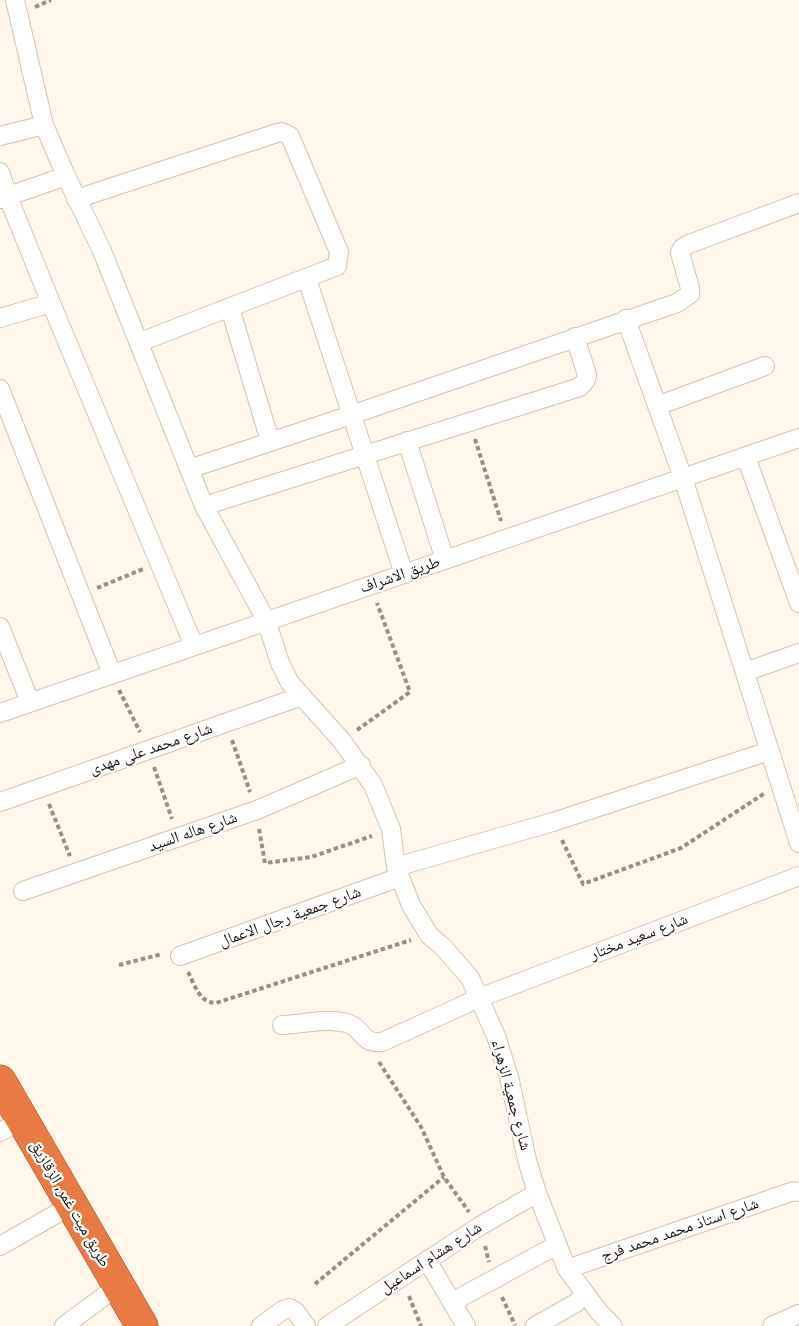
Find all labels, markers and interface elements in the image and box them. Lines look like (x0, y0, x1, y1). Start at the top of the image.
street label: طريق الاشراف (357, 552, 443, 598)
street label: شارع محمد على مهدى (87, 719, 215, 779)
street label: شارع هاله السيد (146, 808, 240, 856)
street label: شارع جمعية رجال الاعمال (216, 882, 364, 952)
street label: شارع سعيد مختار (587, 910, 691, 964)
street label: شارع جمعية الزهراء (487, 1037, 535, 1153)
street label: طريق ميت غمر, الزقازيق (26, 1137, 114, 1271)
street label: شارع استاذ محمد محمد فرج (599, 1194, 761, 1266)
street label: شارع هشام اسماعيل (376, 1218, 486, 1298)

